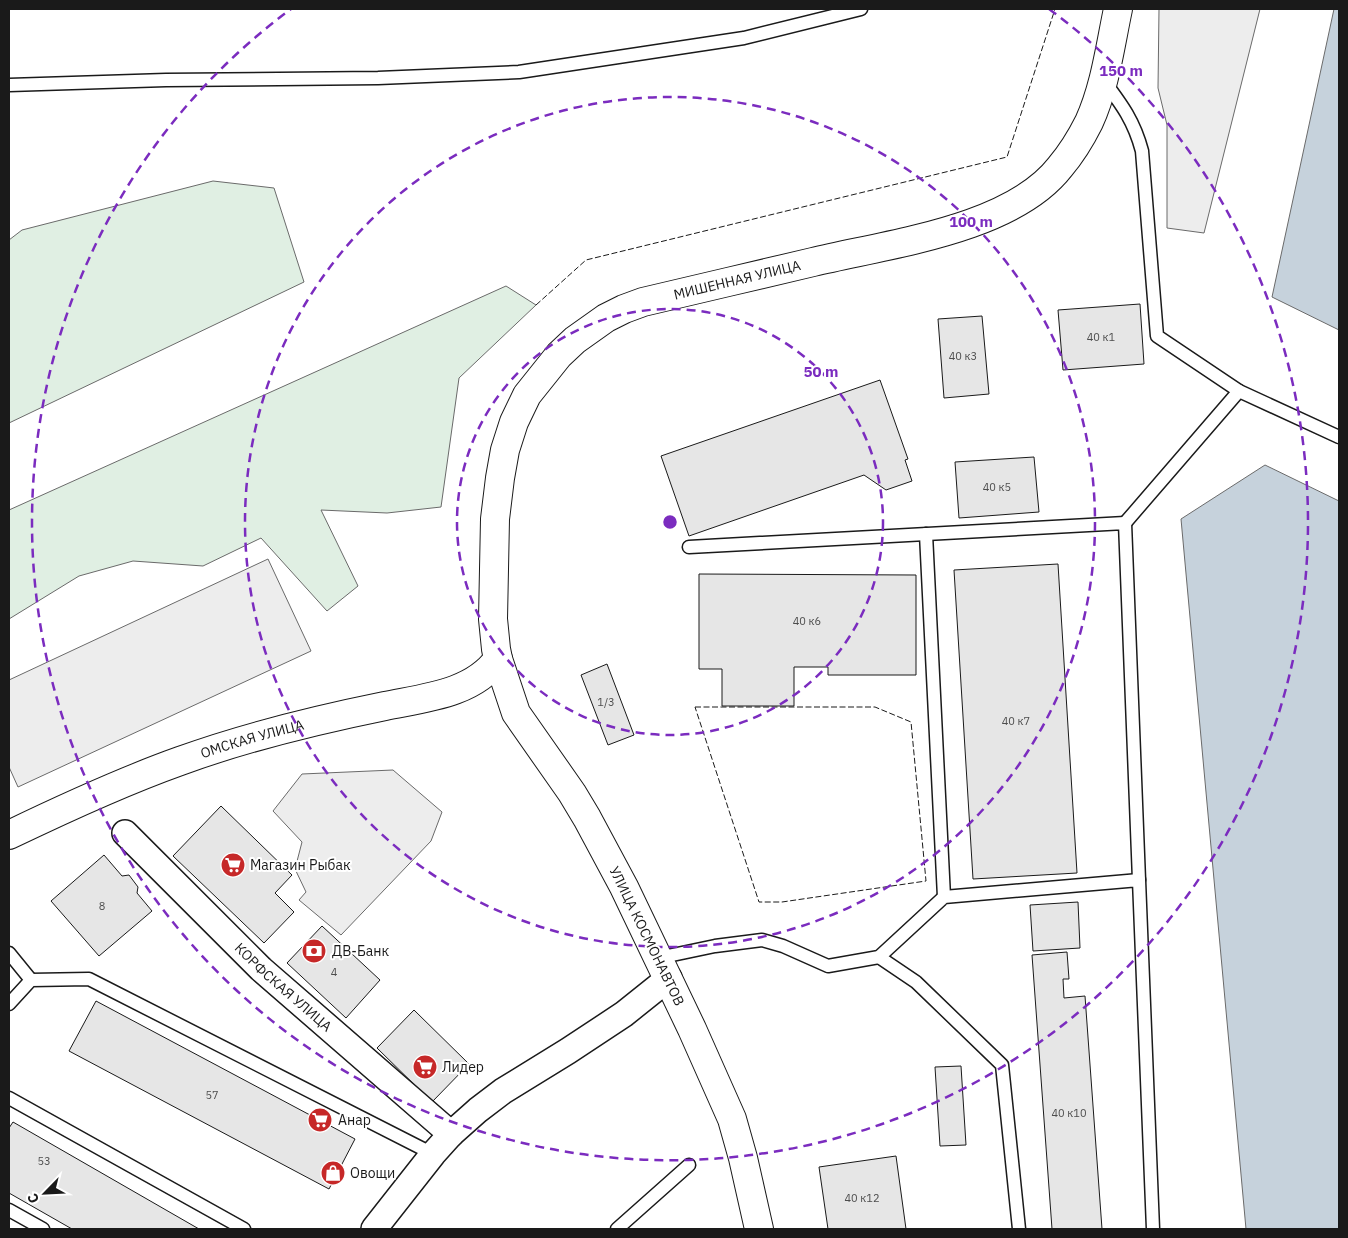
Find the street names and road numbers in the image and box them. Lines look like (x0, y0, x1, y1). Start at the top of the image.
street label: МИШЕННАЯ УЛИЦА (672, 256, 803, 304)
street label: ОМСКАЯ УЛИЦА (198, 715, 306, 762)
street label: УЛИЦА КОСМОНАВТОВ (605, 863, 689, 1009)
street label: КОРФСКАЯ УЛИЦА (231, 939, 336, 1035)

